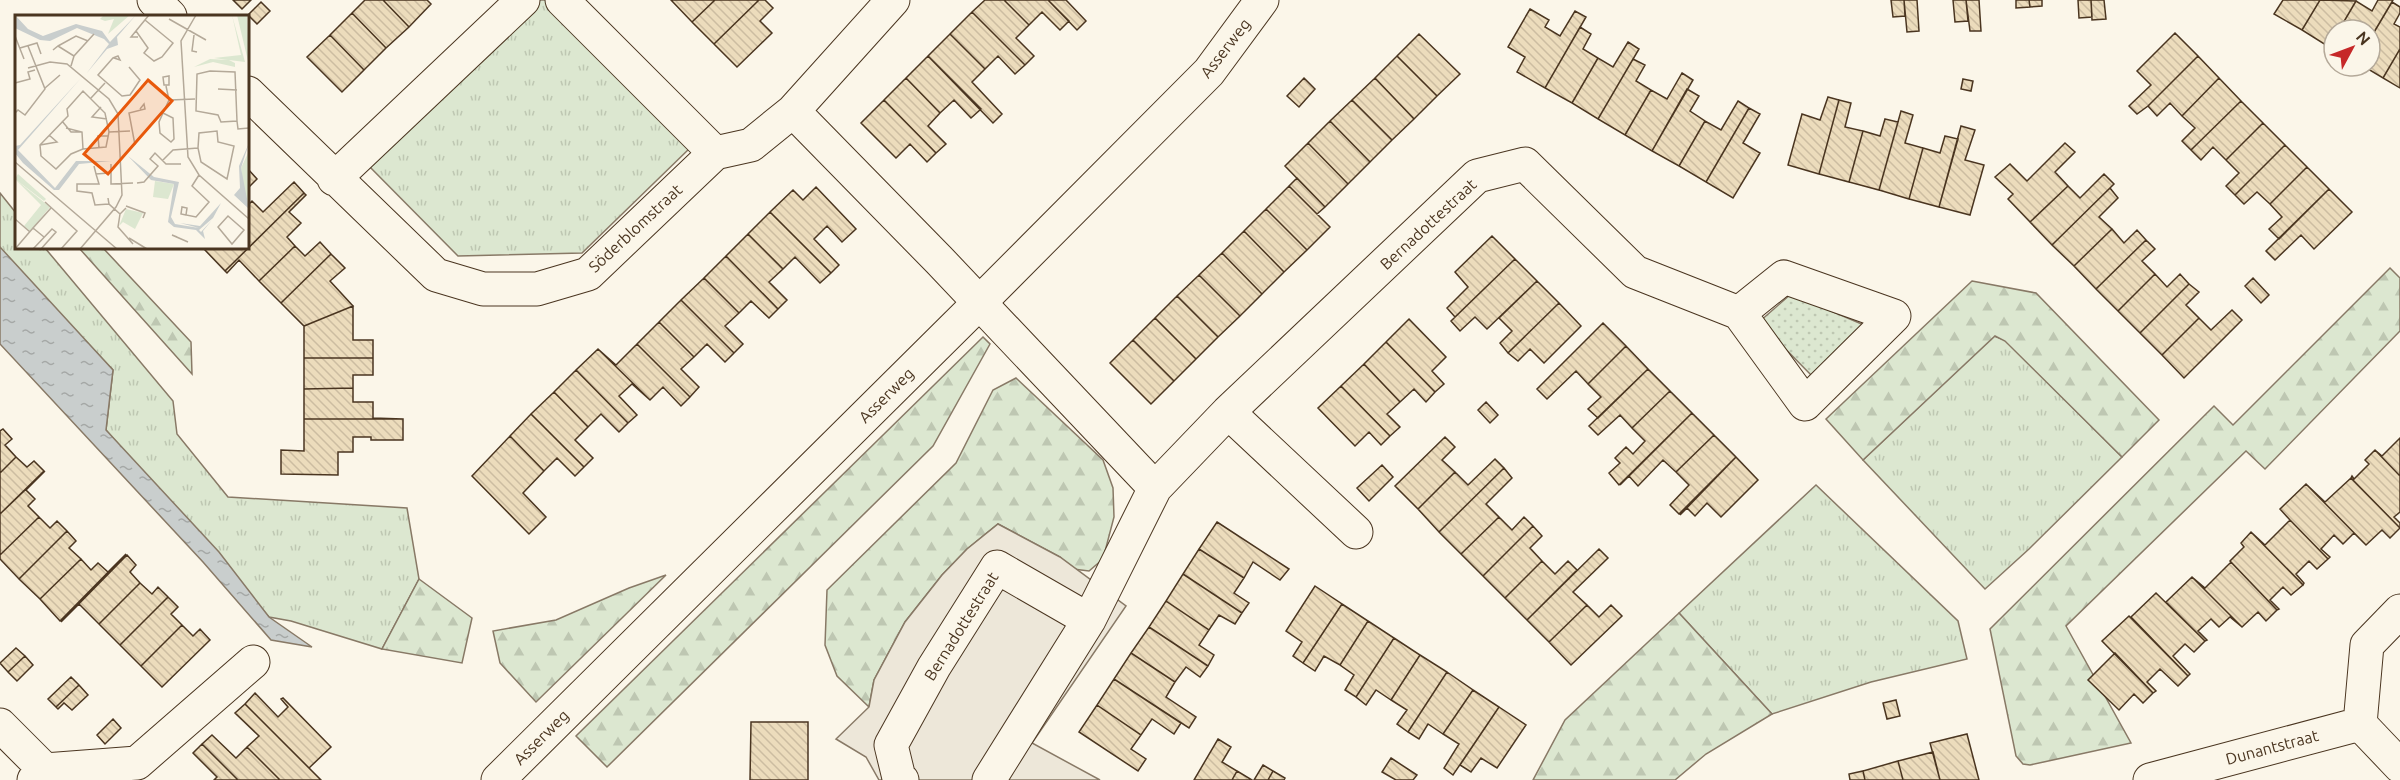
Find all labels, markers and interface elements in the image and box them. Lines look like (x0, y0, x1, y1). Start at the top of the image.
inset map (15, 15, 249, 249)
street label: Asserweg (1196, 15, 1254, 81)
north arrow (2322, 18, 2382, 78)
text: N (2353, 28, 2374, 49)
street label: Bernadottestraat (1376, 174, 1480, 273)
street label: Söderblomstraat (585, 180, 686, 276)
street label: Asserweg (855, 364, 917, 426)
street label: Bernadottestraat (920, 568, 1002, 684)
street label: Asserweg (510, 706, 572, 768)
street label: Dunantstraat (2224, 726, 2321, 768)

